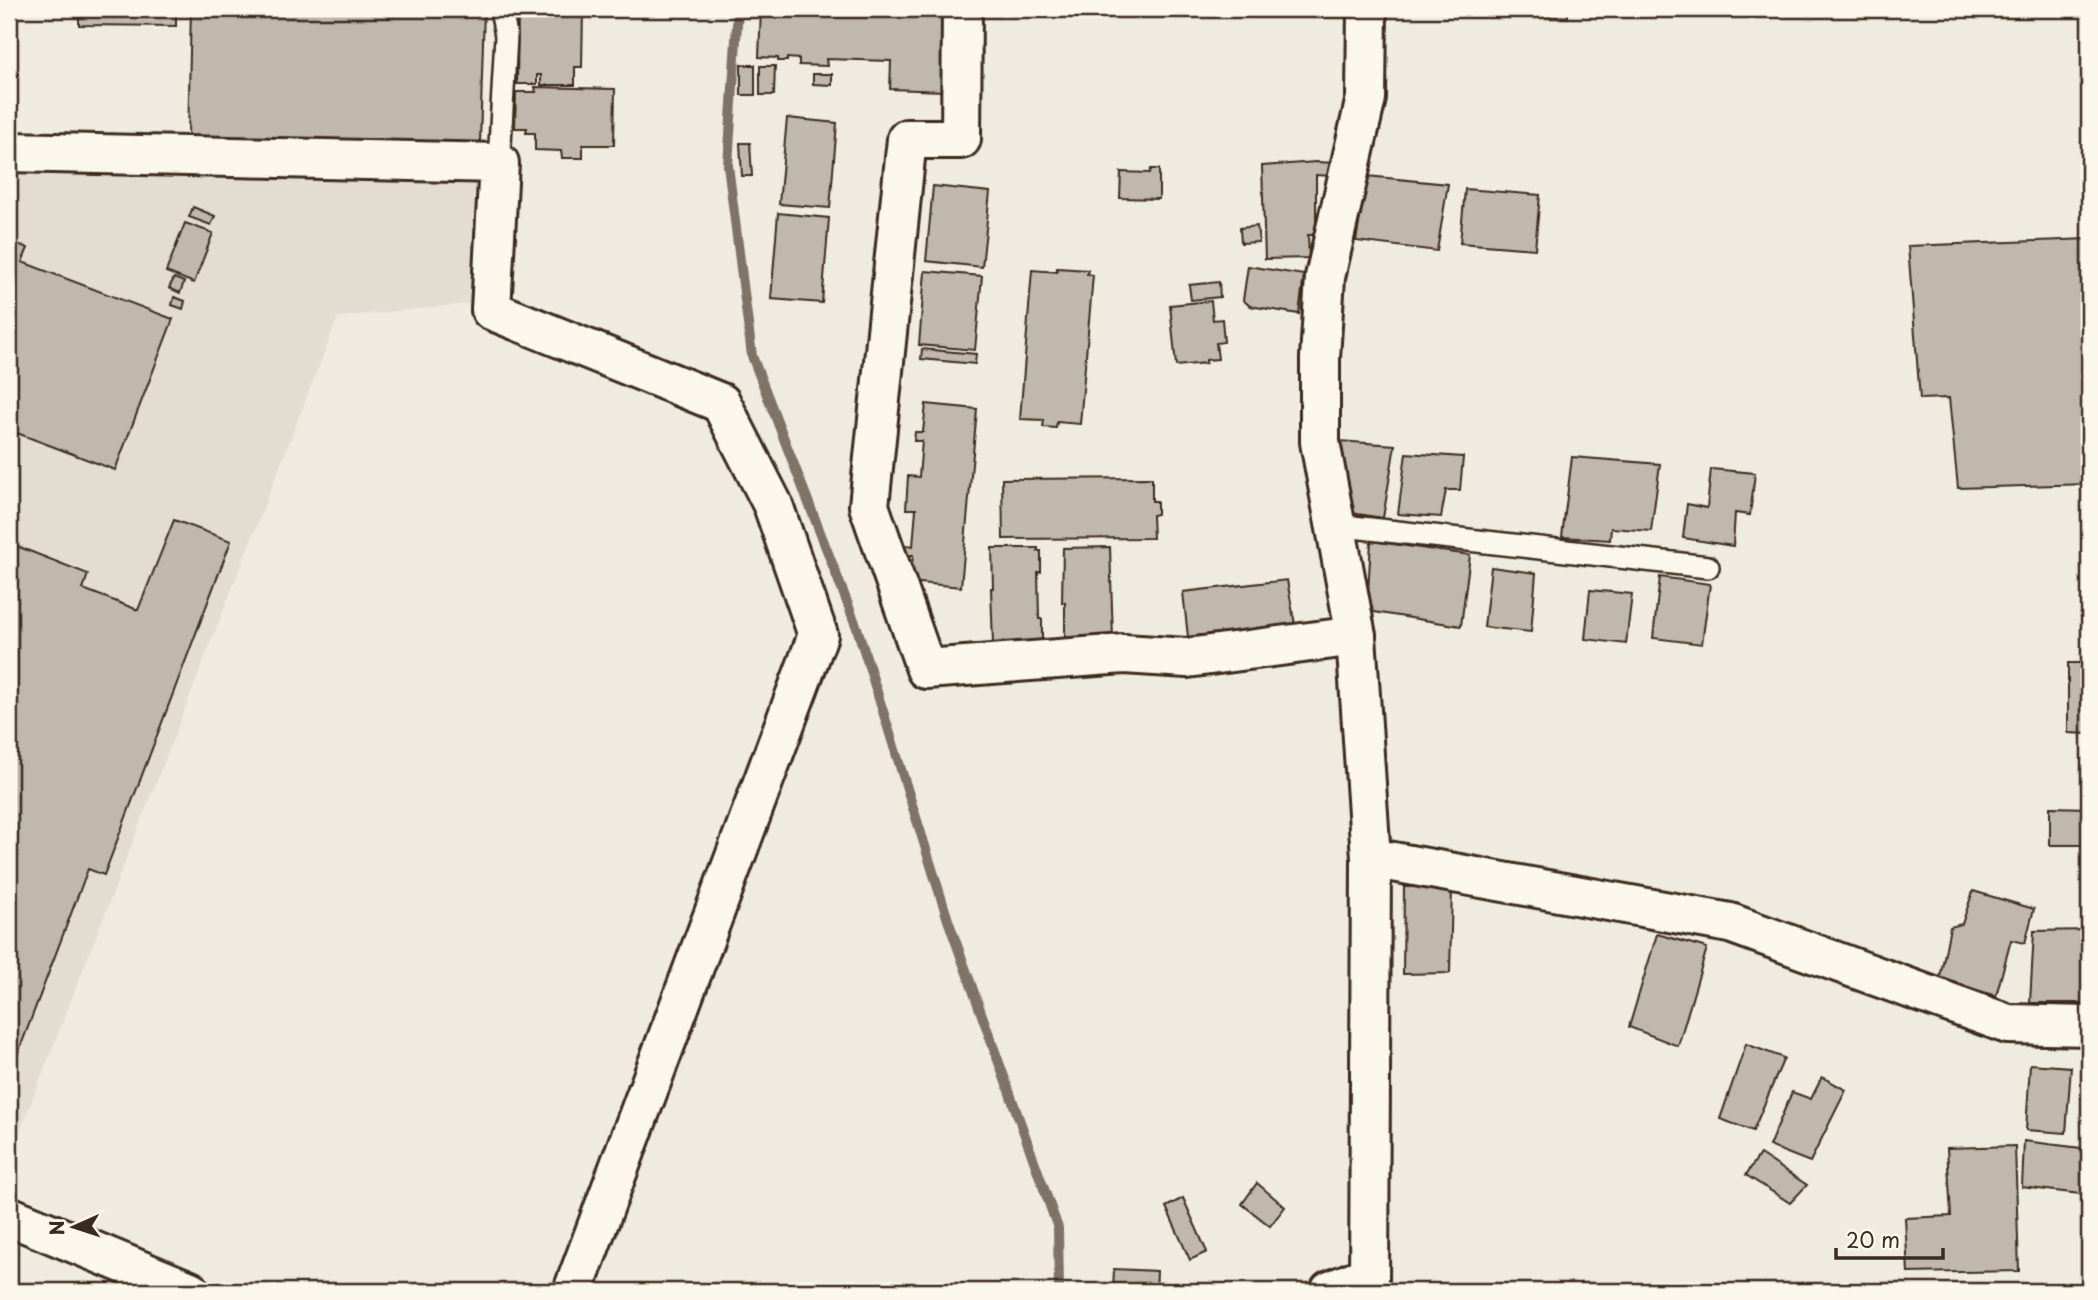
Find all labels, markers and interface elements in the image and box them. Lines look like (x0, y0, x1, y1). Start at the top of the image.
north arrow (38, 1192, 108, 1262)
scale bar (1836, 1216, 1942, 1260)
text: N (42, 1220, 70, 1236)
text: 20 m (1846, 1223, 1900, 1255)

